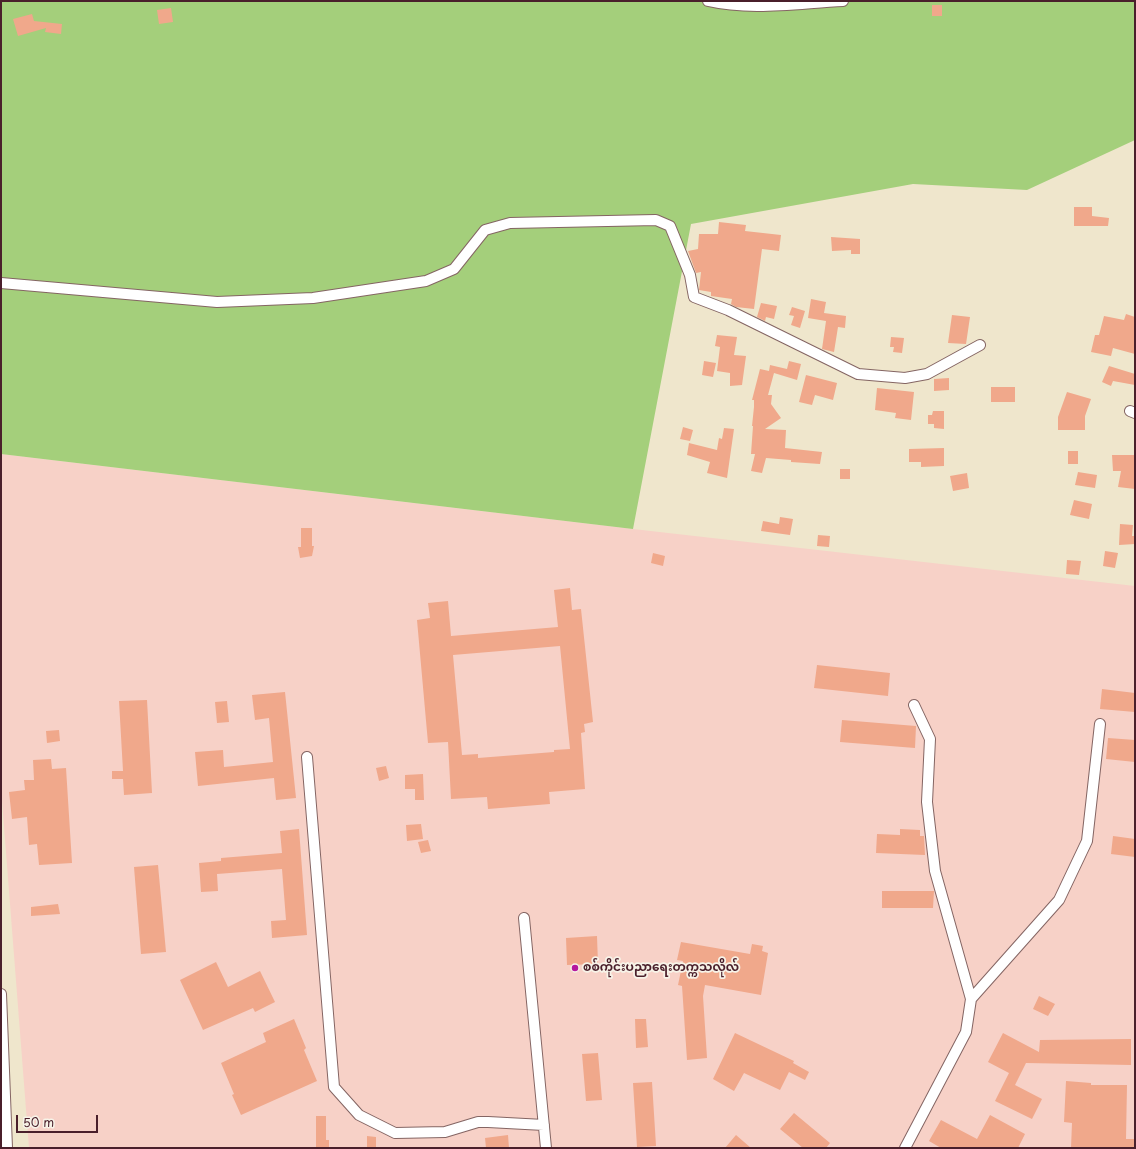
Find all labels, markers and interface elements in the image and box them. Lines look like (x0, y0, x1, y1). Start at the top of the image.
place label: စစ်ကိုင်းပညာရေးတက္ကသလိုလ် (583, 961, 739, 975)
marker: စစ်ကိုင်းပညာရေးတက္ကသလိုလ် (570, 963, 580, 973)
scale bar (18, 1107, 100, 1133)
text: 50 m (23, 1113, 54, 1131)

